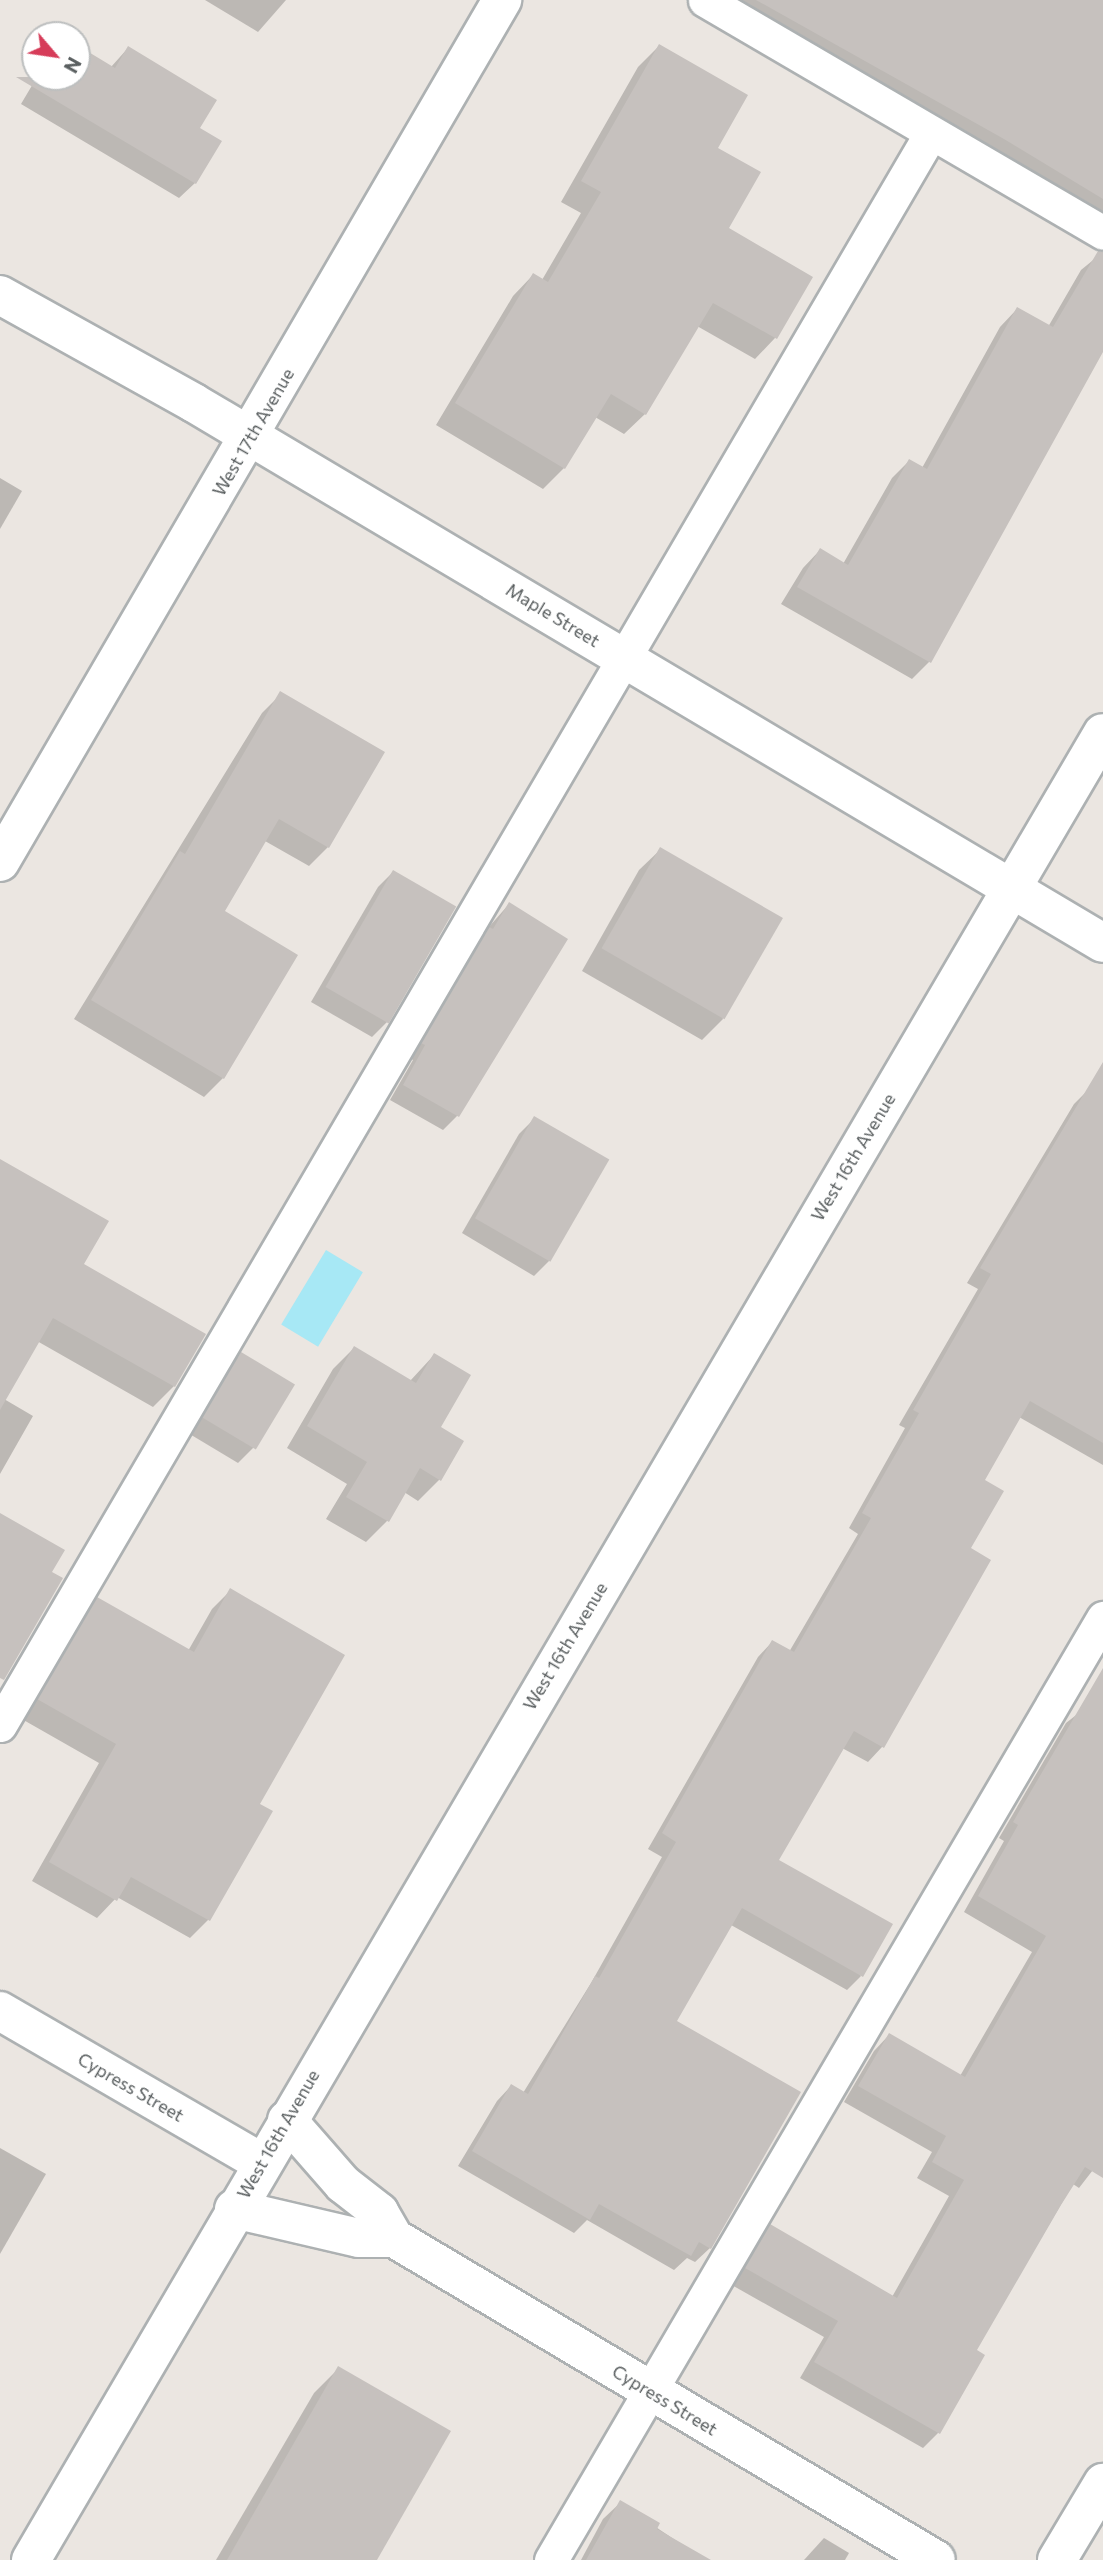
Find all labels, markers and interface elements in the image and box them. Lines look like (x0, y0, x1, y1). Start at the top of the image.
north arrow (21, 21, 91, 91)
text: N (60, 54, 87, 77)
street label: West 17th Avenue (208, 364, 298, 500)
street label: Maple Street (502, 579, 604, 651)
street label: West 16th Avenue (806, 1089, 900, 1225)
street label: West 16th Avenue (518, 1578, 612, 1714)
street label: Cypress Street (74, 2048, 188, 2126)
street label: West 16th Avenue (232, 2066, 324, 2202)
street label: Cypress Street (608, 2360, 722, 2440)

